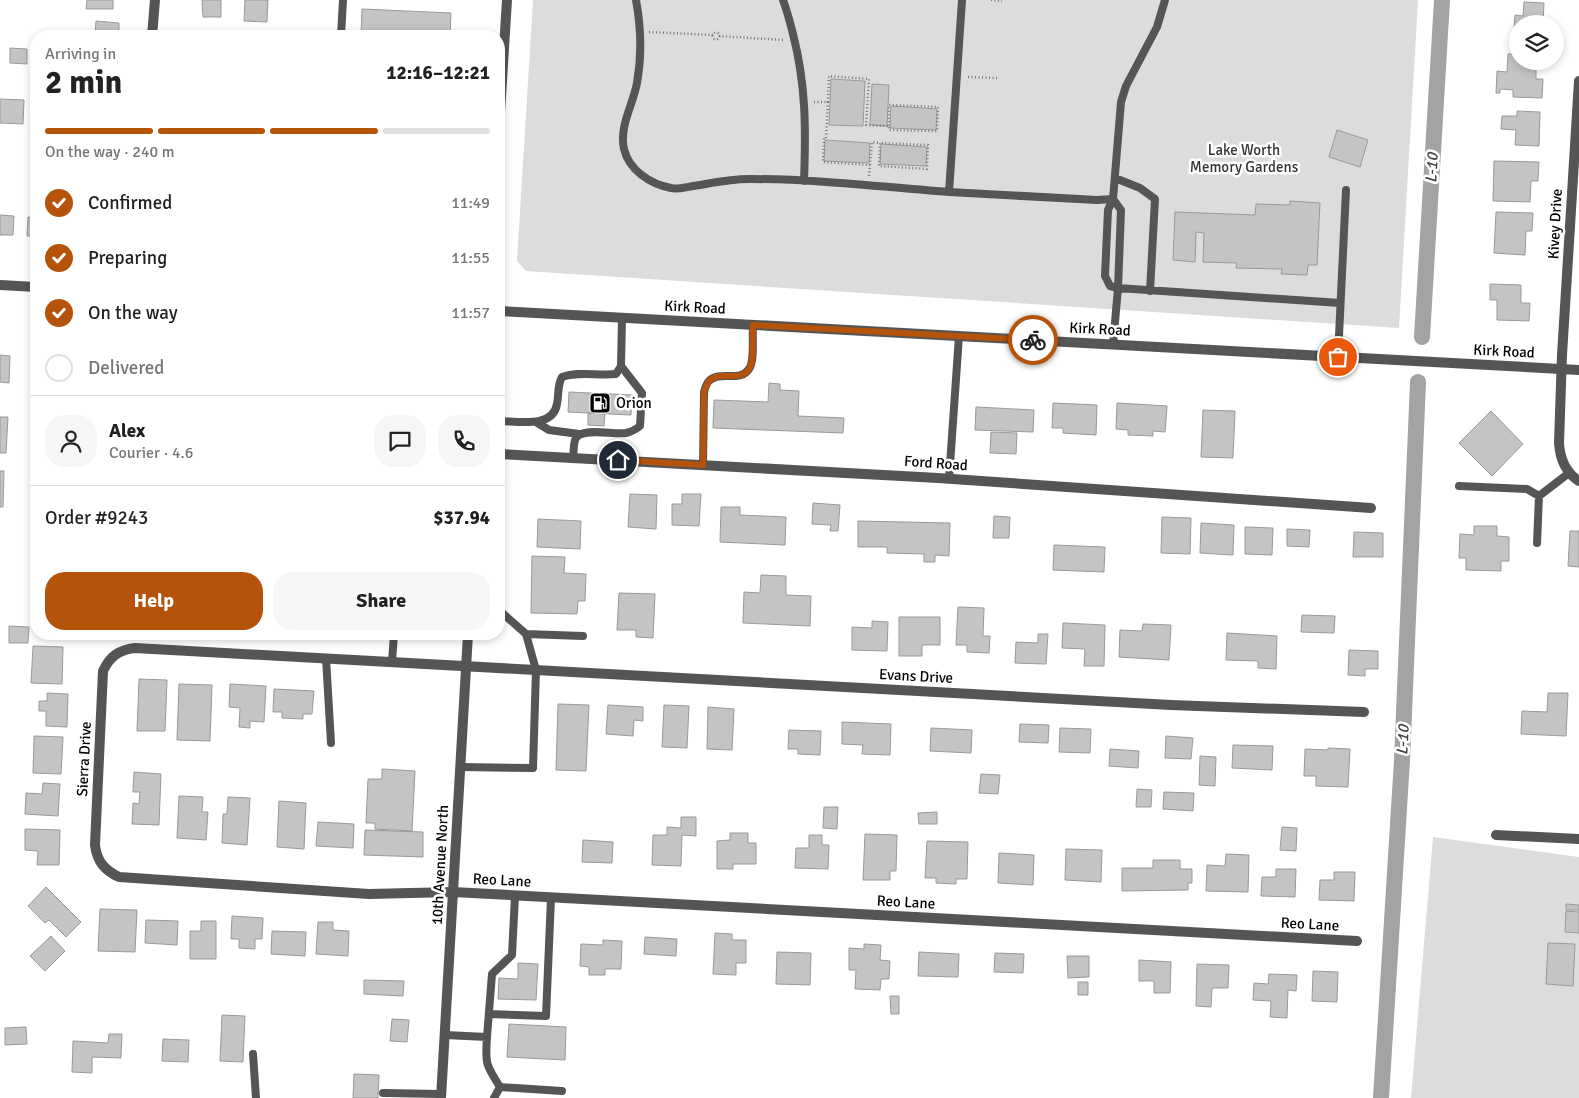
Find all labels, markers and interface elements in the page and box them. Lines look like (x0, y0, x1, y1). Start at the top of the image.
map controls (1509, 15, 1564, 70)
button: layers (1509, 15, 1564, 70)
text: Arriving in (45, 44, 116, 64)
text: 12:16–12:21 (386, 61, 490, 85)
text: 2 min (45, 63, 122, 102)
park label: Lake Worth Memory Gardens (1190, 141, 1299, 176)
text: On the way · 240 m (45, 142, 175, 162)
water label: L-10 (1421, 151, 1443, 184)
street label: Kivey Drive (1544, 188, 1566, 260)
icon: check (45, 189, 73, 217)
text: Confirmed (88, 191, 172, 215)
text: 11:49 (451, 193, 490, 213)
icon: check (45, 244, 73, 272)
text: Preparing (88, 246, 167, 270)
text: 11:55 (451, 248, 490, 268)
street label: Kirk Road (664, 296, 726, 318)
icon: check (45, 299, 73, 327)
text: On the way (88, 301, 178, 325)
text: 11:57 (451, 303, 490, 323)
courier (1008, 315, 1058, 365)
street label: Kirk Road (1069, 318, 1131, 340)
icon: bike (1019, 326, 1047, 354)
pin (1317, 336, 1359, 378)
street label: Kirk Road (1473, 340, 1535, 362)
icon: bag (1324, 343, 1352, 371)
text: Delivered (88, 356, 164, 380)
fuel station icon: Orion (588, 391, 612, 415)
place label: Orion (616, 394, 652, 412)
button: person (45, 415, 97, 467)
button: chat (374, 415, 426, 467)
button: phone (438, 415, 490, 467)
text: Alex (109, 419, 145, 443)
pin (597, 439, 639, 481)
text: Courier · 4.6 (109, 443, 193, 463)
icon: home (604, 446, 632, 474)
street label: Ford Road (903, 452, 969, 474)
text: Order #9243 (45, 506, 148, 530)
text: $37.94 (433, 506, 490, 530)
button: Help (45, 572, 263, 630)
button: Share (273, 572, 490, 630)
street label: Evans Drive (878, 665, 954, 687)
street label: Sierra Drive (73, 721, 95, 797)
water label: L-10 (1392, 723, 1414, 756)
street label: 10th Avenue North (428, 804, 452, 926)
street label: Reo Lane (472, 869, 532, 891)
street label: Reo Lane (876, 891, 936, 913)
street label: Reo Lane (1280, 913, 1340, 935)

